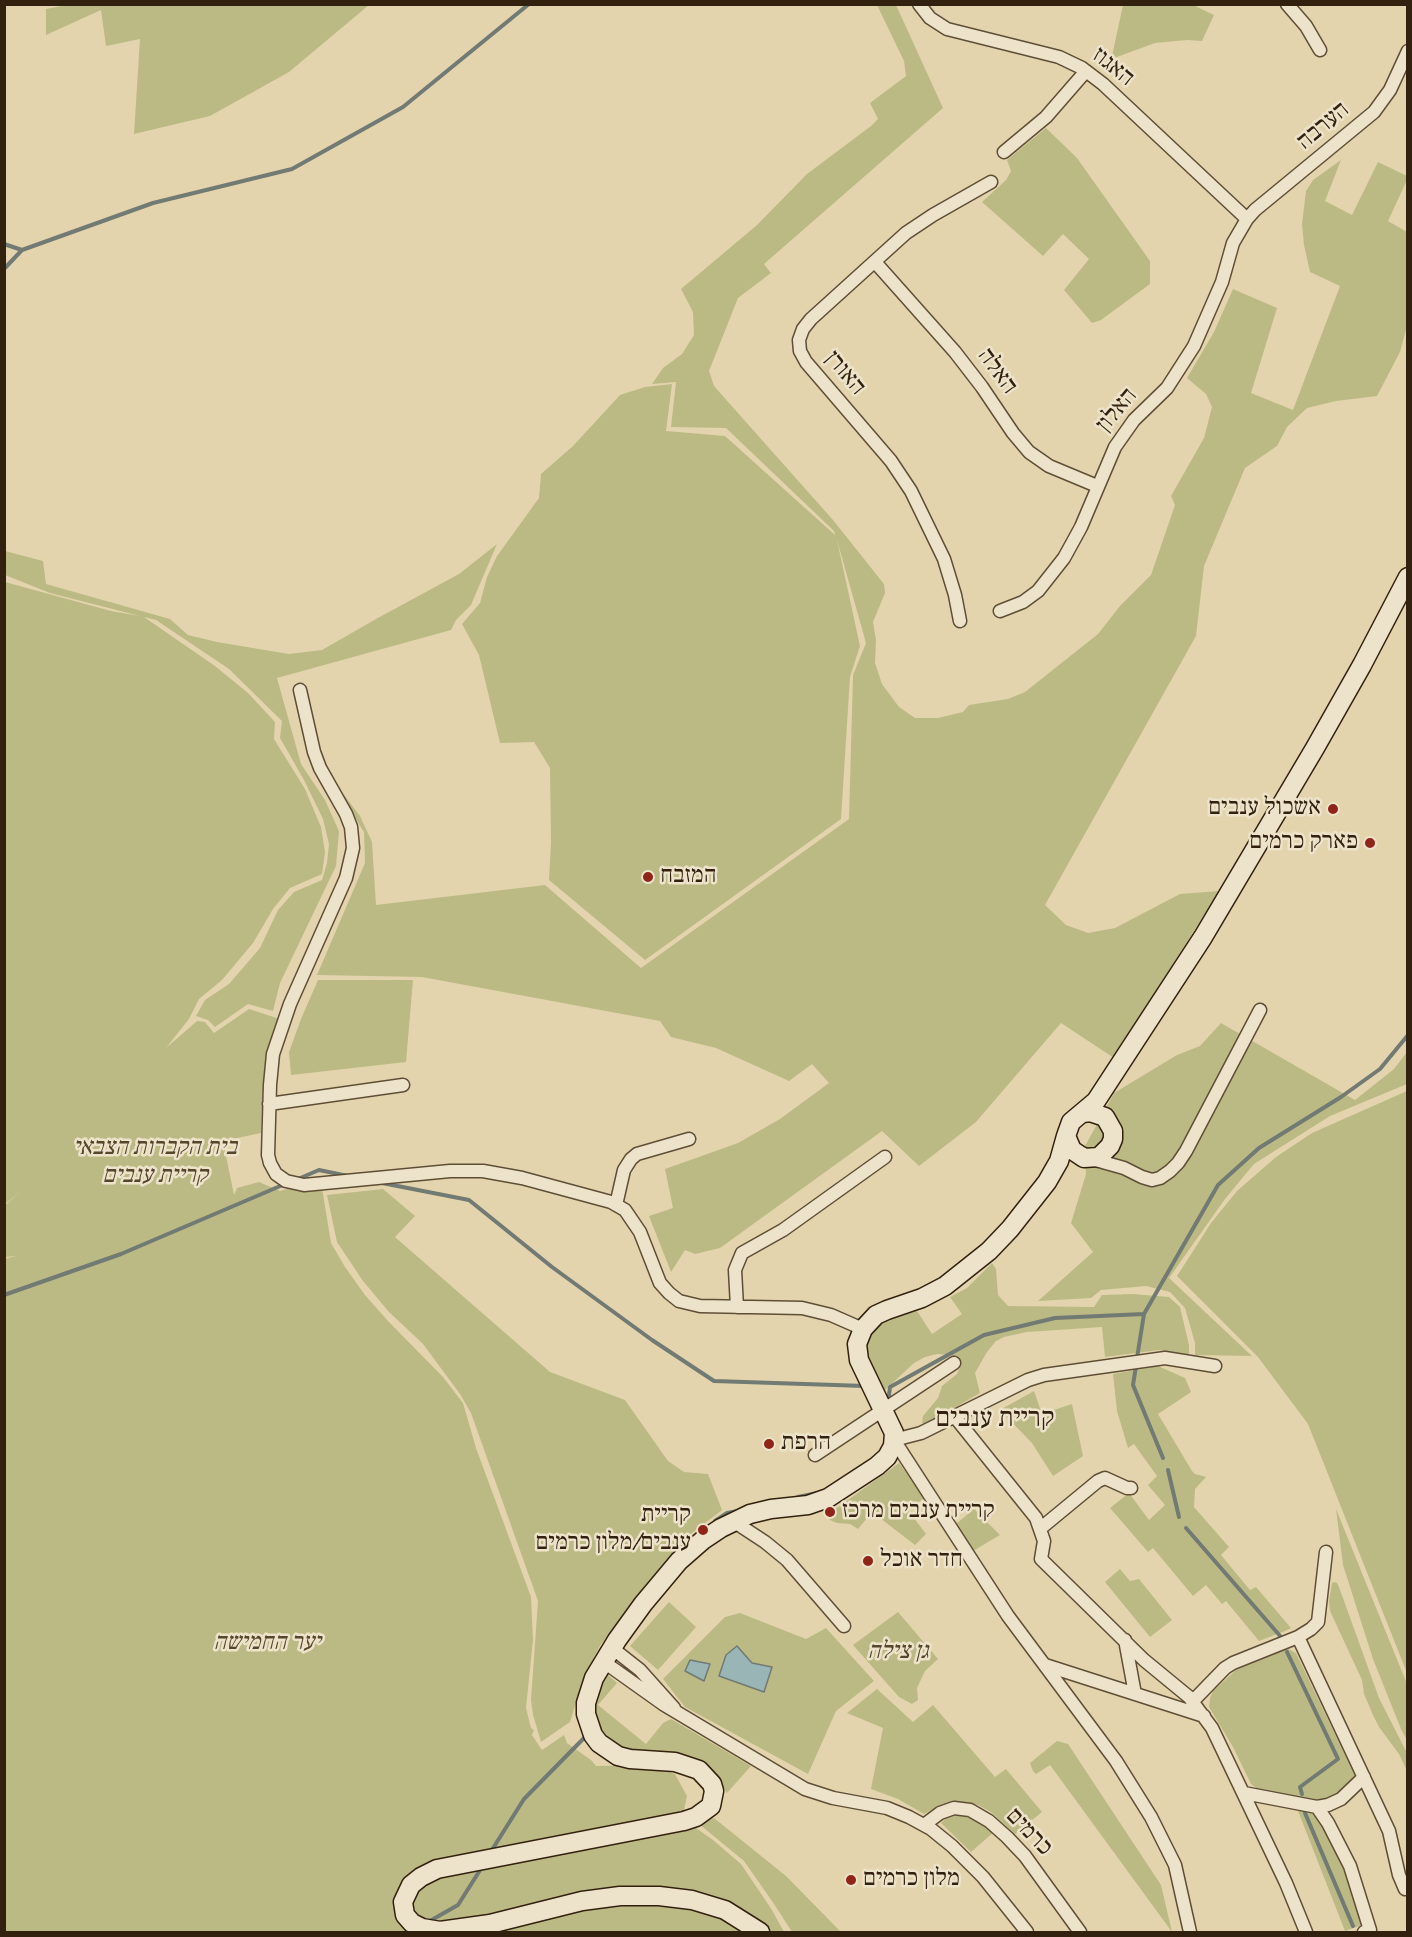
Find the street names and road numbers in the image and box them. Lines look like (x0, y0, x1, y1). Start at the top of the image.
street label: האגוז (1085, 42, 1139, 94)
street label: הערבה (1292, 97, 1356, 157)
street label: האלה (970, 343, 1022, 401)
street label: האורן (817, 346, 871, 402)
street label: האלון (1091, 383, 1145, 439)
street label: כרמים (998, 1803, 1058, 1863)

